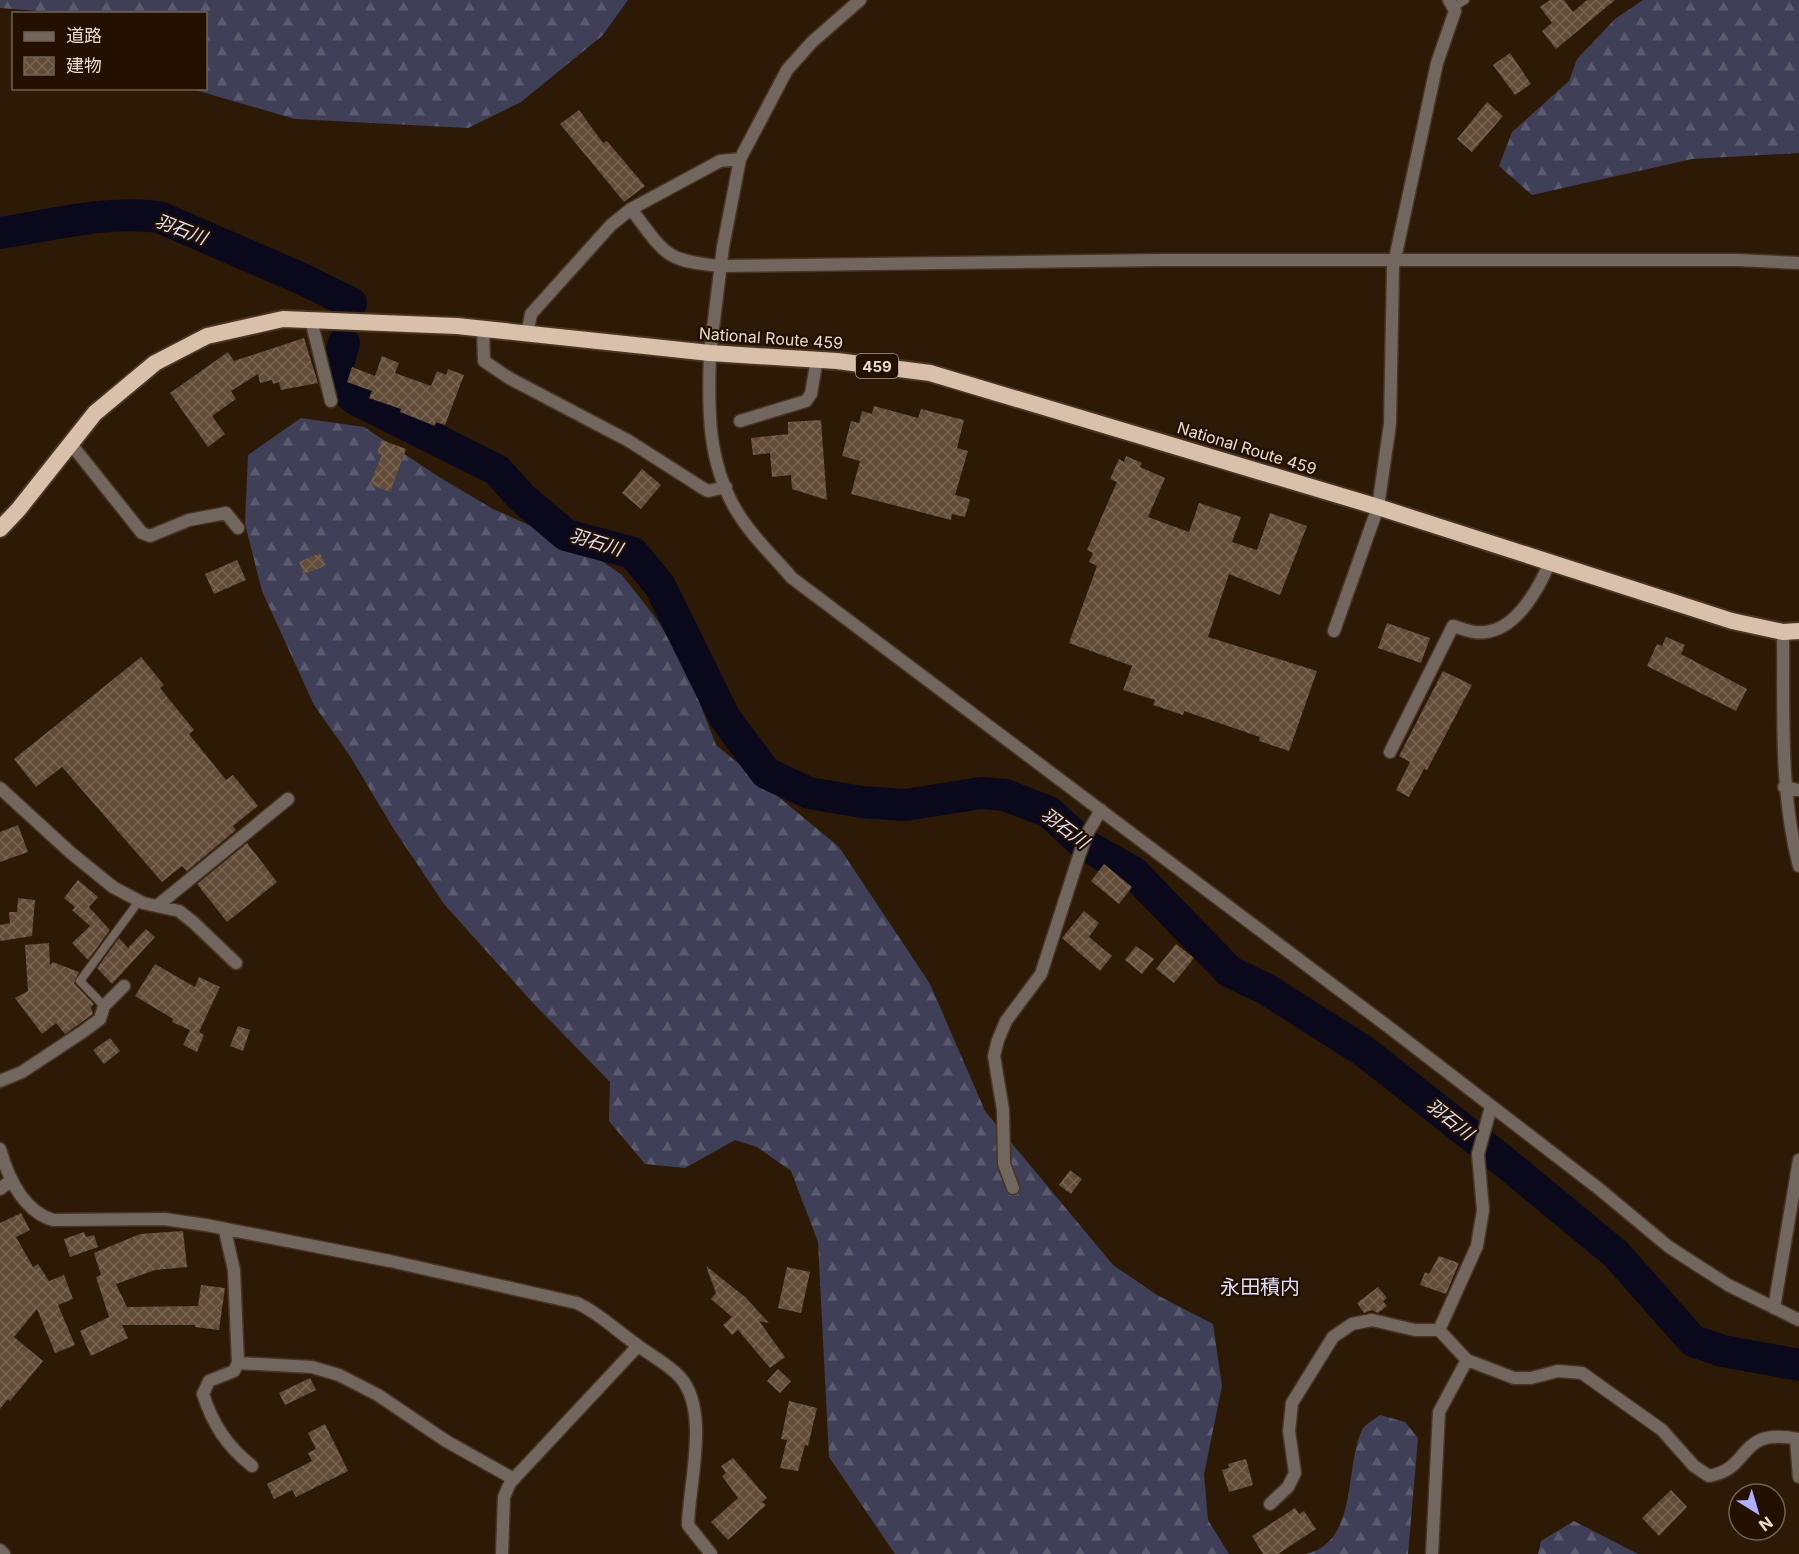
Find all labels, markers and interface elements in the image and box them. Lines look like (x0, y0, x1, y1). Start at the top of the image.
legend (12, 12, 207, 90)
text: 道路 (66, 25, 102, 46)
text: 建物 (66, 55, 102, 76)
water label: 羽石川 (152, 210, 212, 249)
street label: National Route 459 (698, 323, 844, 353)
road number: 459 (856, 354, 898, 378)
street label: National Route 459 (1175, 417, 1319, 479)
water label: 羽石川 (567, 524, 627, 561)
water label: 羽石川 (1037, 803, 1094, 854)
water label: 羽石川 (1422, 1094, 1479, 1145)
district label: 永田積内 (1220, 1275, 1300, 1299)
north arrow (1727, 1482, 1787, 1542)
text: N (1755, 1512, 1777, 1536)

